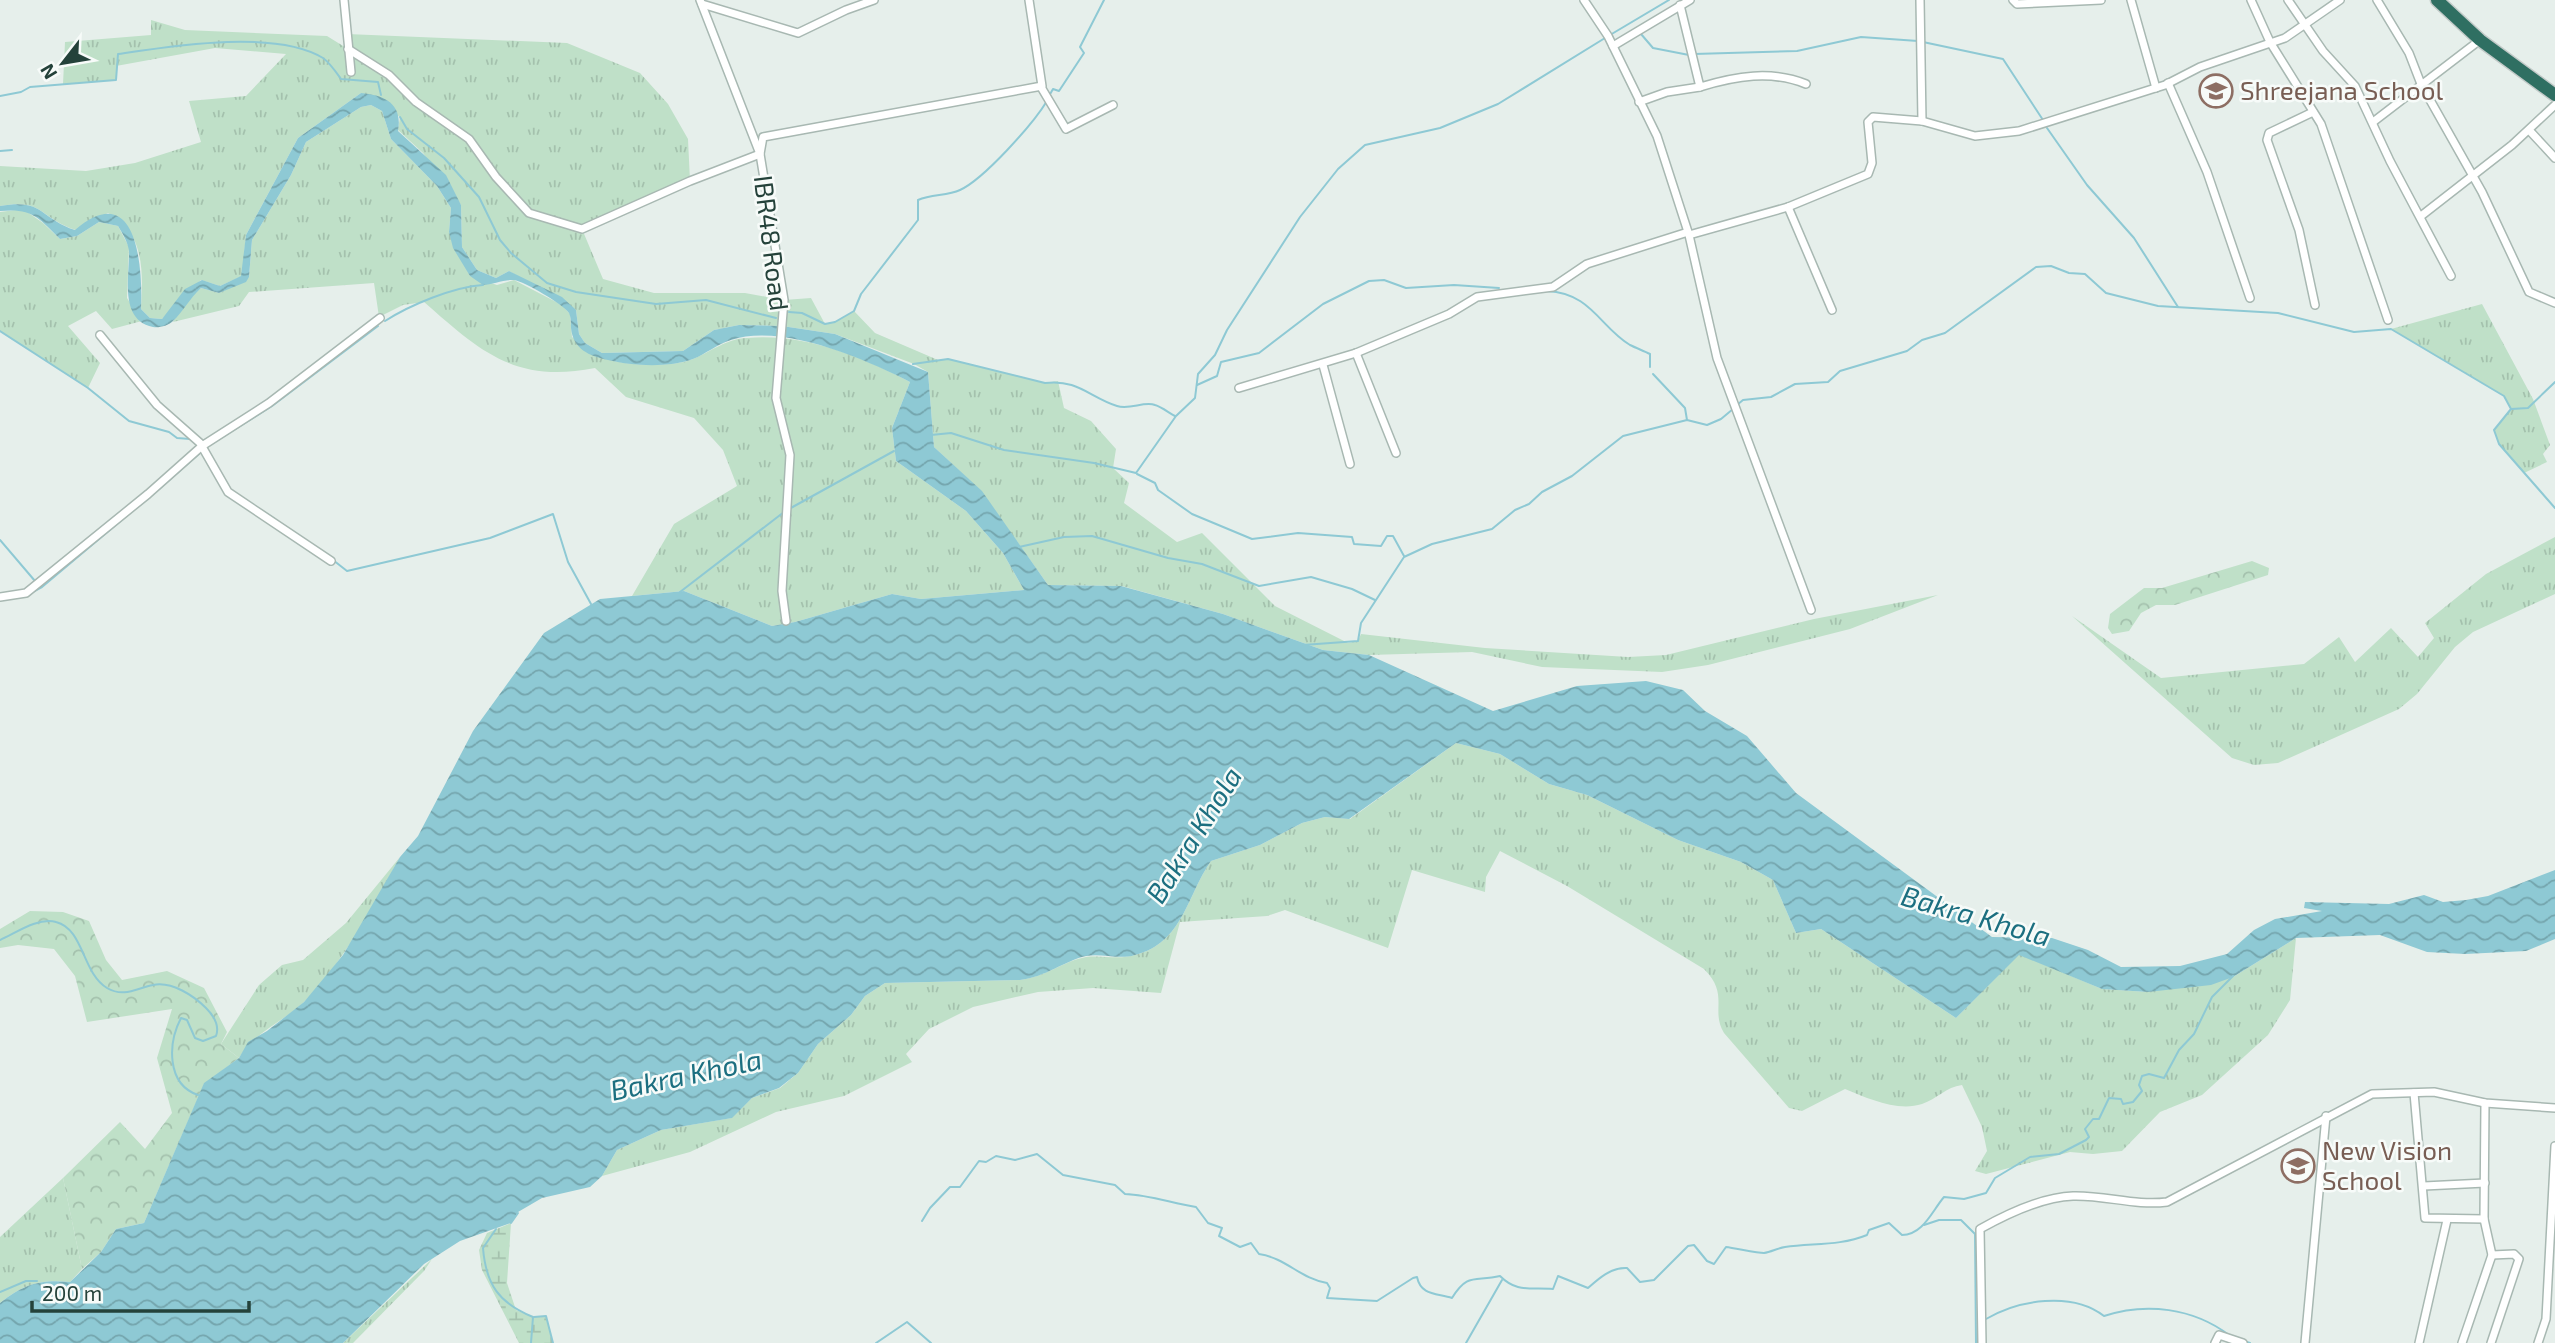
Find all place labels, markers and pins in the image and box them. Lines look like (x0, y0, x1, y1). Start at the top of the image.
school or university icon: Shreejana School (2197, 72, 2235, 110)
place label: Shreejana School (2240, 74, 2444, 105)
place label: New Vision School (2322, 1134, 2452, 1195)
school or university icon: New Vision School (2279, 1147, 2317, 1185)

